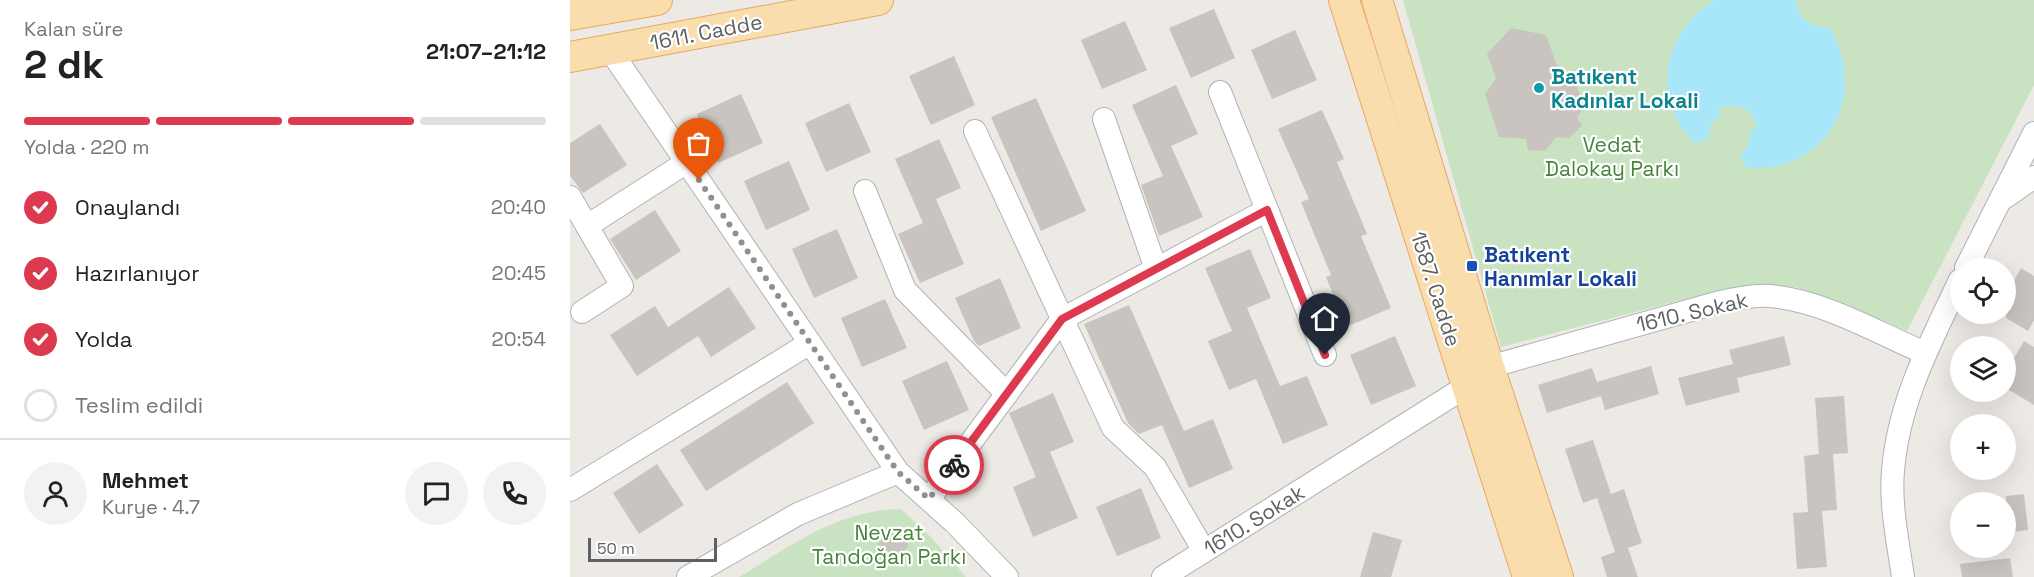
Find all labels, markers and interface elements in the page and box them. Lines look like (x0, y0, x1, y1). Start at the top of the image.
street label: 1611. Cadde (648, 8, 764, 56)
text: Kalan süre (24, 16, 123, 42)
text: 21:07–21:12 (426, 37, 546, 65)
text: 2 dk (24, 40, 104, 89)
place label: Batıkent Kadınlar Lokali (1551, 63, 1699, 114)
marker: Batıkent Kadınlar Lokali (1532, 81, 1546, 95)
pin (673, 118, 724, 180)
icon: bag (682, 127, 715, 160)
park label: Vedat Dalokay Parkı (1545, 131, 1679, 182)
text: Yolda · 220 m (24, 134, 149, 160)
icon: check (24, 191, 57, 224)
text: Onaylandı (75, 193, 180, 221)
text: 20:40 (491, 194, 546, 220)
street label: 1587. Cadde (1405, 228, 1467, 350)
place label: Batıkent Hanımlar Lokali (1484, 241, 1637, 292)
icon: check (24, 257, 57, 290)
map controls (1950, 258, 2016, 558)
button: locate (1950, 258, 2016, 324)
text: Hazırlanıyor (75, 259, 200, 287)
marker: Batıkent Hanımlar Lokali (1465, 259, 1479, 273)
text: 20:45 (492, 260, 546, 286)
street label: 1610. Sokak (1634, 286, 1750, 338)
pin (1299, 293, 1350, 355)
icon: home (1308, 302, 1341, 335)
icon: check (24, 323, 57, 356)
text: Yolda (75, 325, 132, 353)
text: 20:54 (492, 326, 546, 352)
button: layers (1950, 336, 2016, 402)
text: Teslim edildi (75, 391, 203, 419)
button: + (1950, 414, 2016, 480)
courier (924, 435, 984, 495)
icon: bike (938, 449, 971, 482)
button: person (24, 462, 87, 525)
button: chat (405, 462, 468, 525)
button: phone (483, 462, 546, 525)
text: Mehmet (102, 466, 189, 494)
street label: 1610. Sokak (1199, 478, 1309, 562)
button: − (1950, 492, 2016, 558)
text: Kurye · 4.7 (102, 494, 200, 520)
park label: Nevzat Tandoğan Parkı (812, 519, 966, 570)
scale bar (588, 535, 717, 562)
text: 50 m (597, 538, 635, 559)

